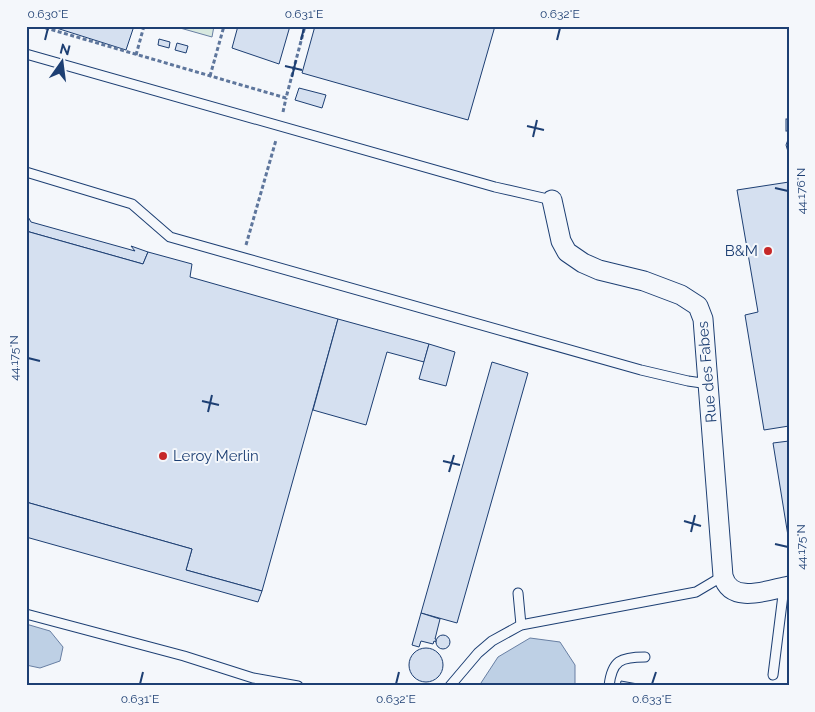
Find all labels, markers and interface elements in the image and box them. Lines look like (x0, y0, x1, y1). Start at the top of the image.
text: 0.630°E (28, 7, 68, 21)
text: 0.631°E (285, 7, 323, 21)
text: 0.632°E (540, 7, 580, 21)
north arrow (38, 38, 88, 88)
text: N (58, 40, 72, 58)
text: 44.176°N (794, 168, 808, 214)
place label: B&M (725, 242, 758, 260)
marker: B&M (762, 245, 774, 257)
street label: Rue des Fabes (694, 321, 720, 423)
text: 44.175°N (7, 335, 21, 381)
place label: Leroy Merlin (173, 447, 259, 465)
marker: Leroy Merlin (157, 450, 169, 462)
text: 44.175°N (794, 524, 808, 570)
text: 0.631°E (121, 692, 159, 706)
text: 0.632°E (376, 692, 416, 706)
text: 0.633°E (632, 692, 672, 706)

